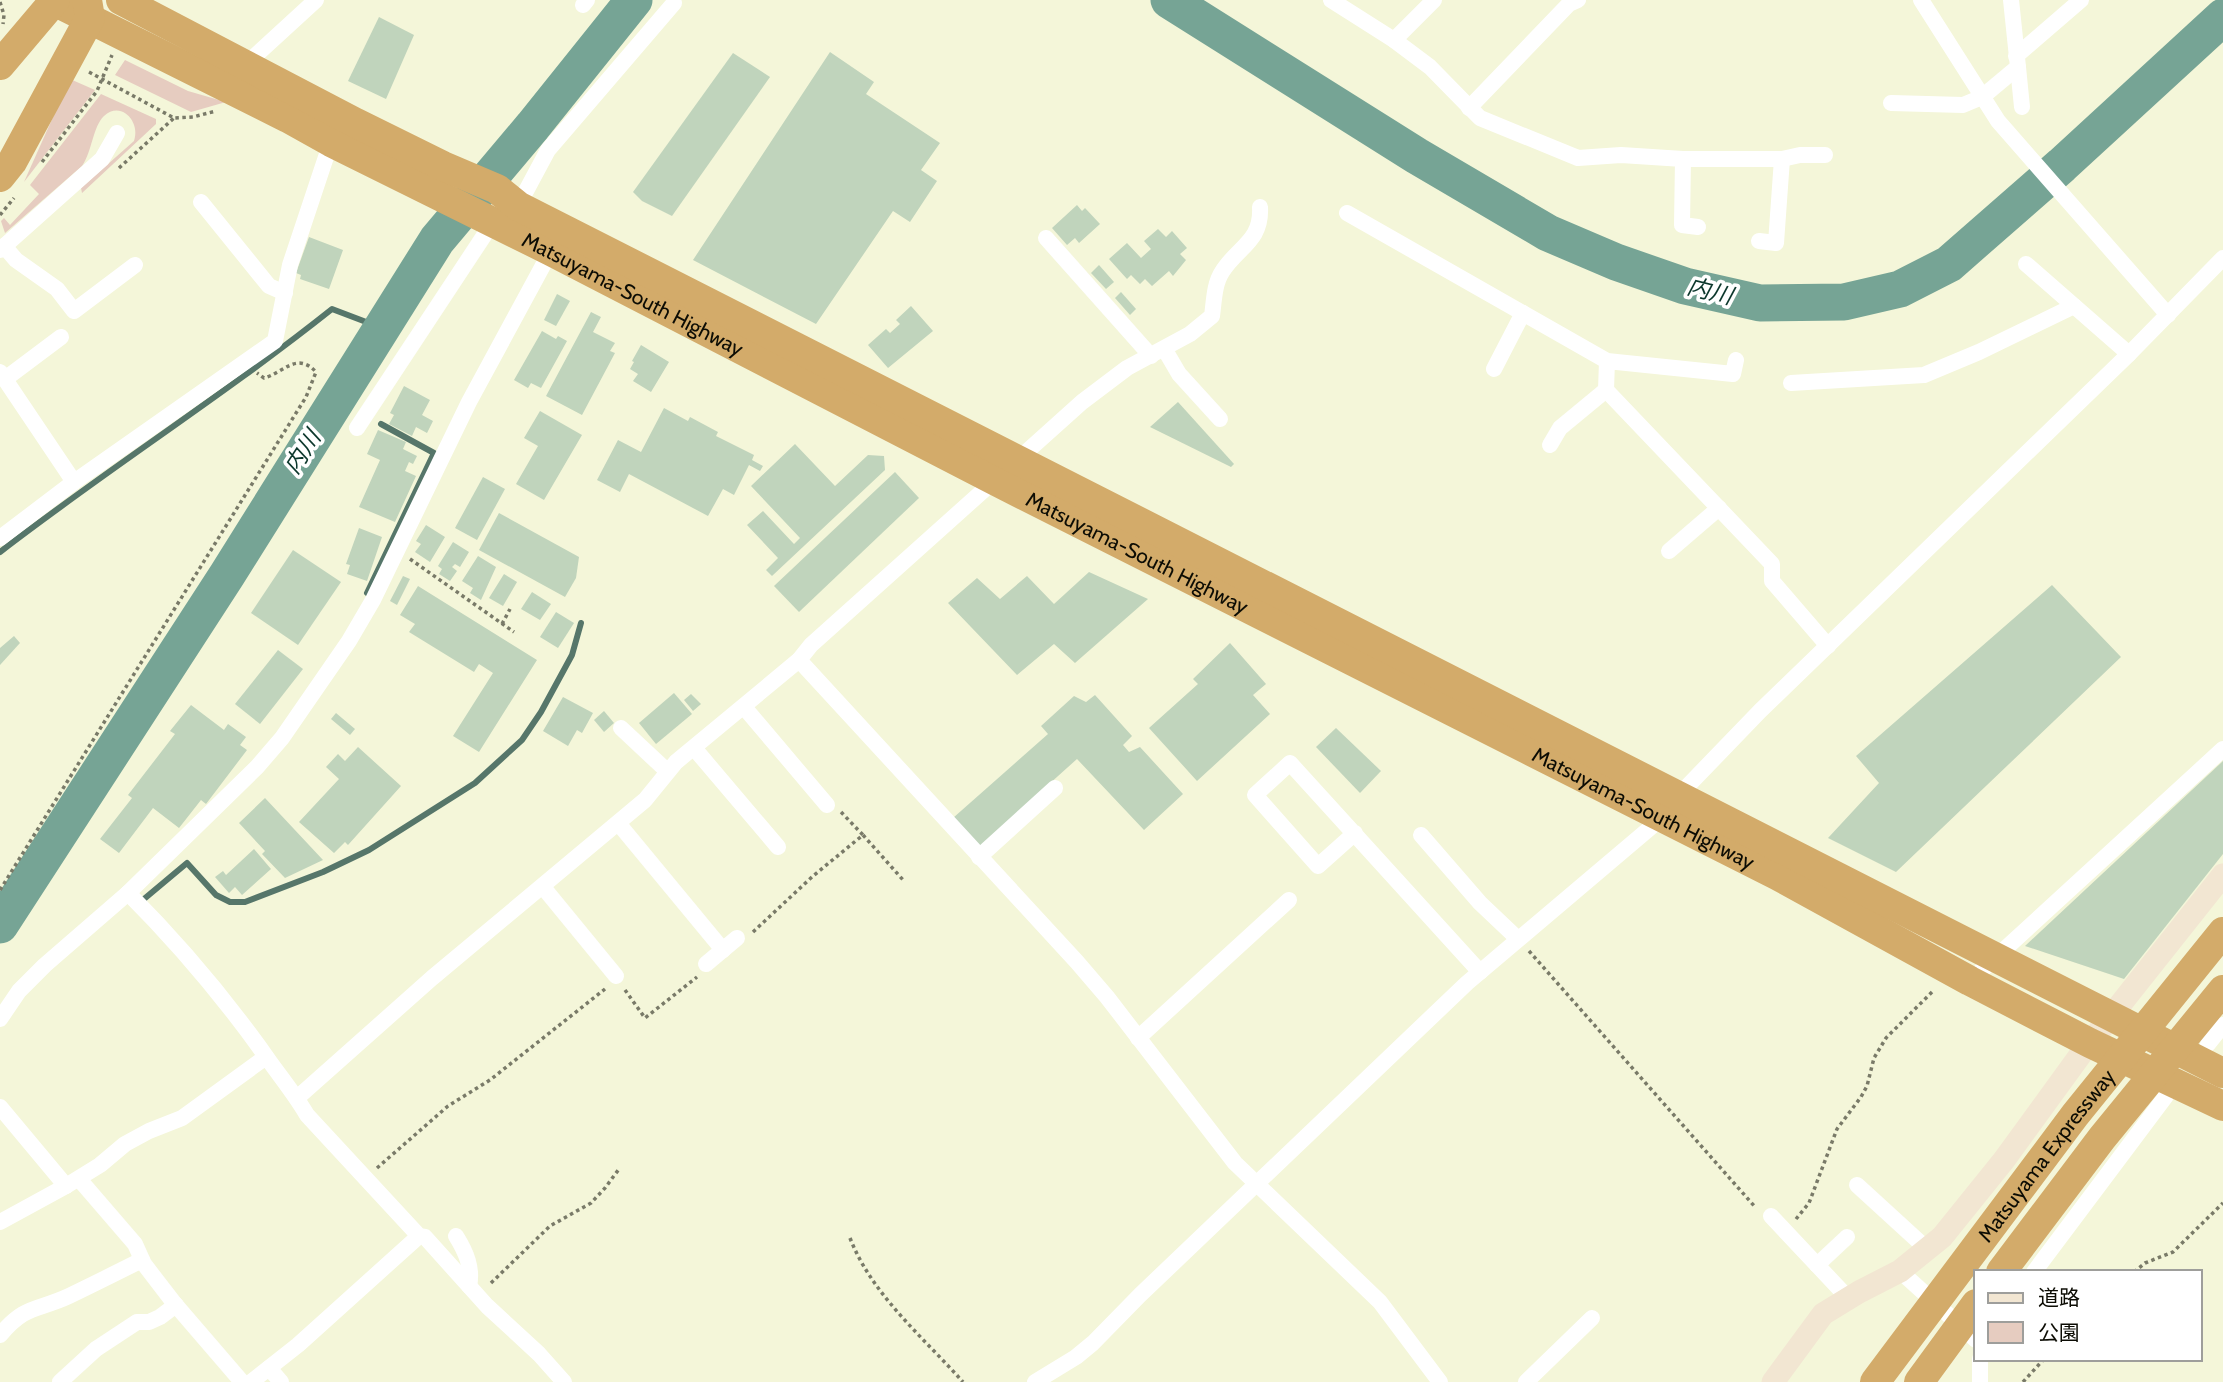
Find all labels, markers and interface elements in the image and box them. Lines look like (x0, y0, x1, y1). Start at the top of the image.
street label: Matsuyama-South Highway (518, 226, 748, 361)
water label: 内川 (1684, 272, 1739, 311)
water label: 内川 (278, 423, 328, 479)
street label: Matsuyama-South Highway (1022, 486, 1253, 619)
street label: Matsuyama-South Highway (1528, 741, 1759, 874)
street label: Matsuyama Expressway (1972, 1063, 2120, 1247)
legend (1974, 1270, 2202, 1361)
text: 道路 (2038, 1285, 2080, 1310)
text: 公園 (2038, 1320, 2080, 1345)

